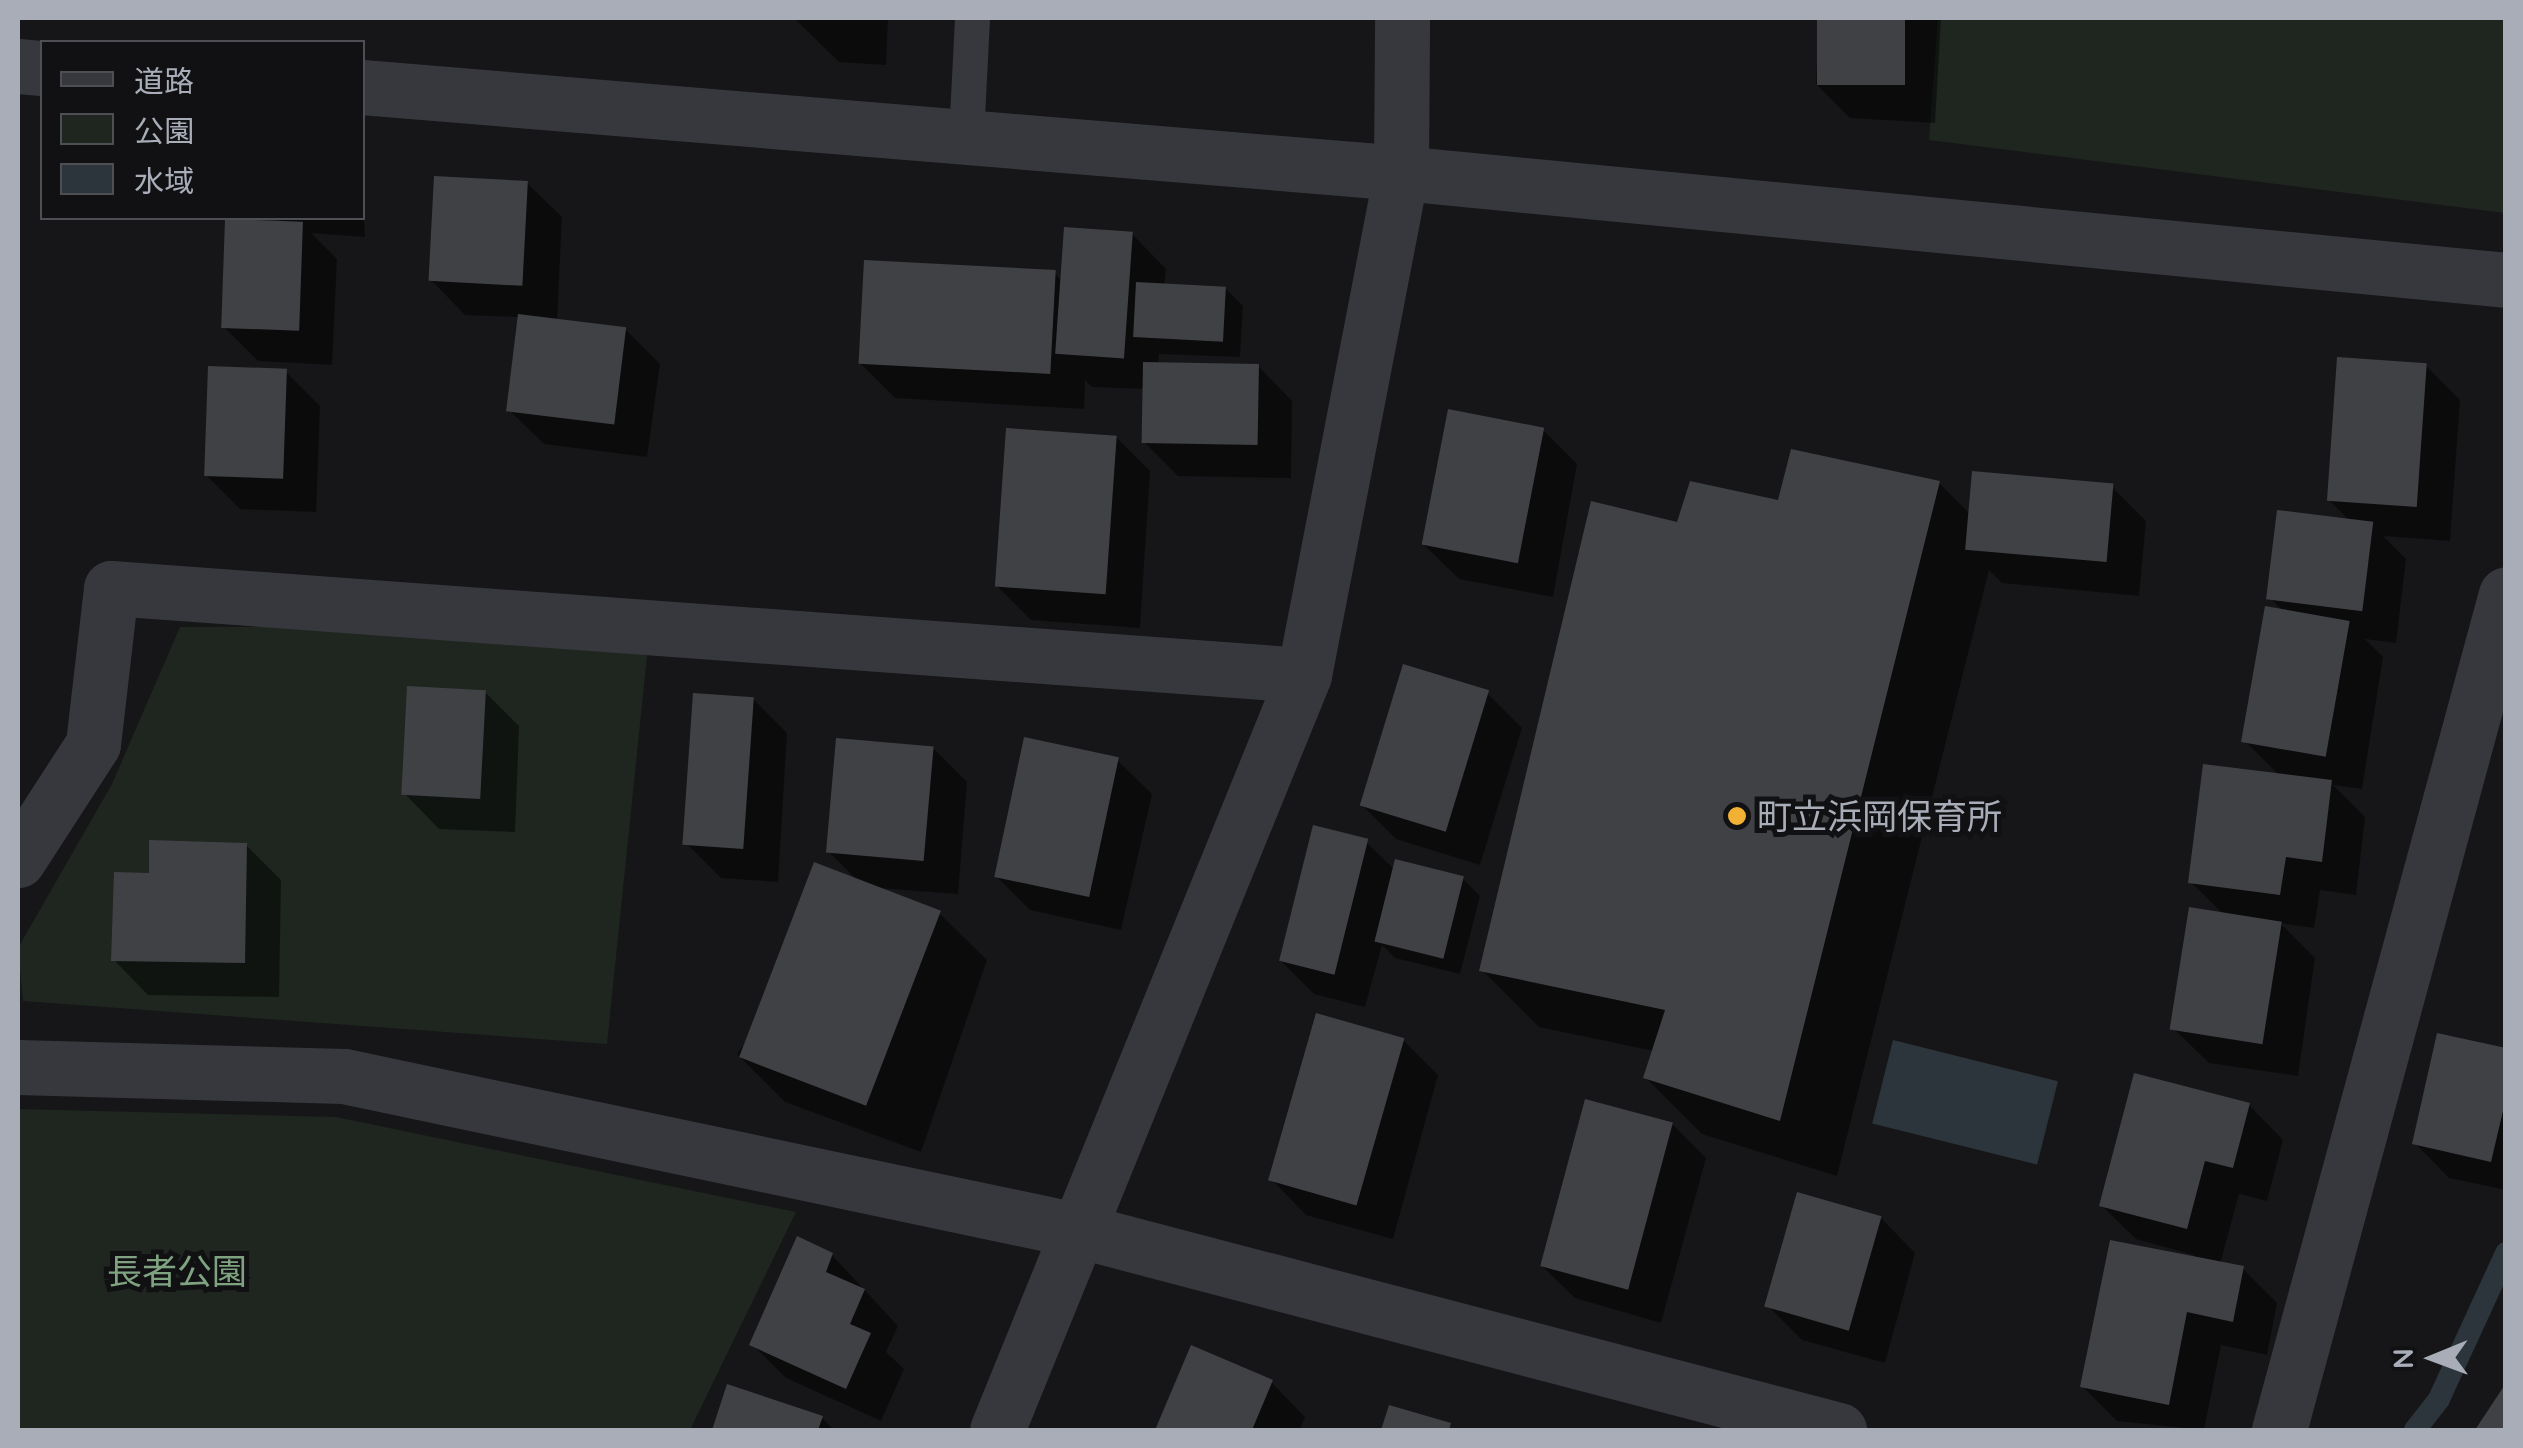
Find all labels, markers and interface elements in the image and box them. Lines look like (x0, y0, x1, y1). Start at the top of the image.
legend (40, 40, 365, 220)
text: 道路 (134, 62, 194, 100)
text: 公園 (134, 112, 194, 150)
text: 水域 (134, 162, 194, 200)
place label: 町立浜岡保育所 (1757, 795, 2002, 837)
marker: 町立浜岡保育所 (1726, 805, 1748, 827)
park label: 長者公園 (107, 1250, 247, 1292)
north arrow (2383, 1308, 2483, 1408)
text: N (2385, 1348, 2420, 1369)

